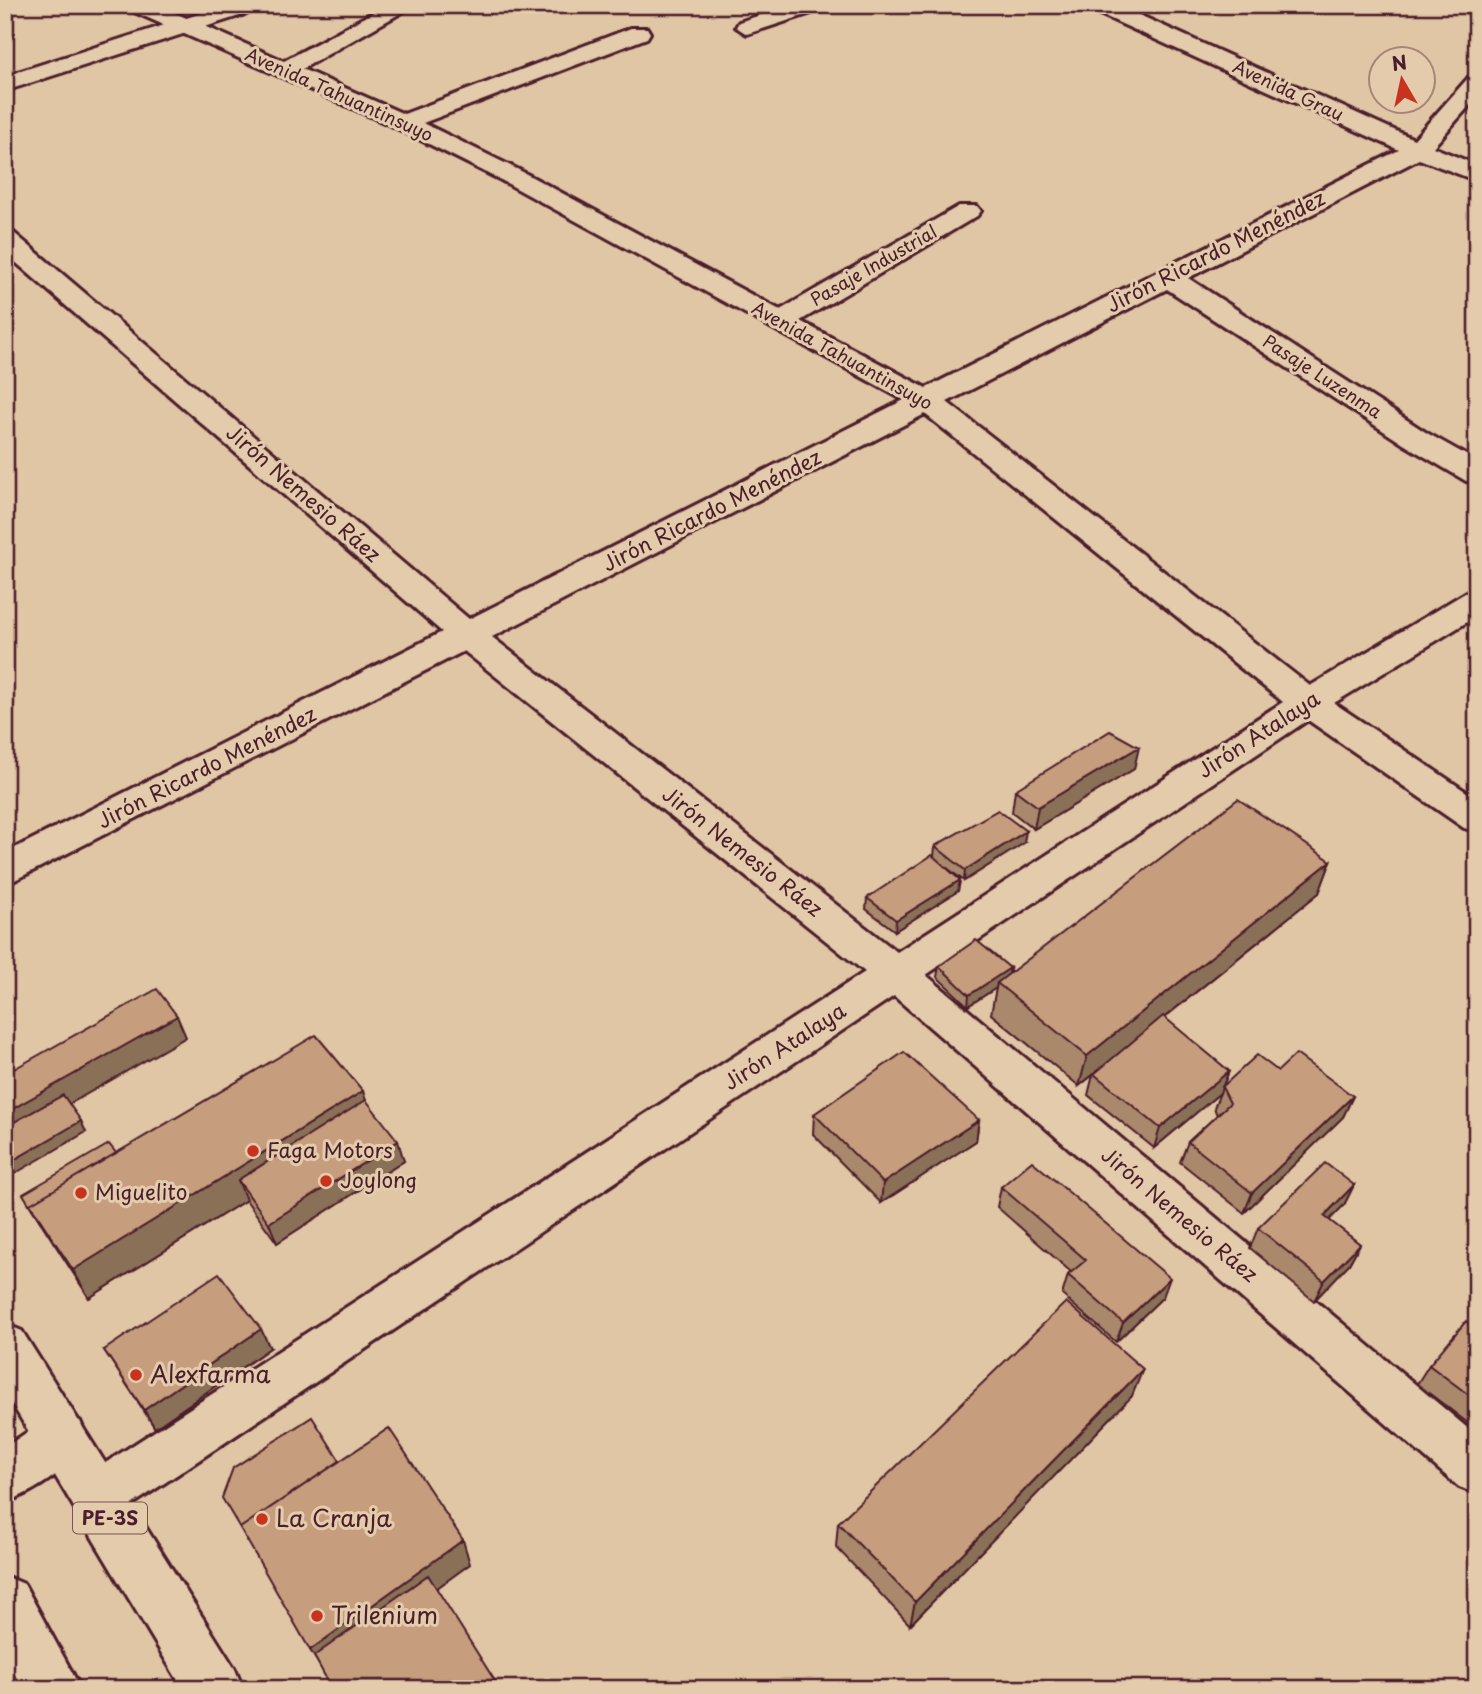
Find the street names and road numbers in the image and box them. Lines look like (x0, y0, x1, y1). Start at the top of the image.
street label: Avenida Tahuantinsuyo (241, 40, 438, 147)
street label: Avenida Grau (1229, 52, 1349, 127)
street label: Jirón Ricardo Menéndez (1100, 181, 1330, 319)
street label: Pasaje Industrial (805, 217, 942, 312)
street label: Avenida Tahuantinsuyo (747, 294, 938, 416)
street label: Pasaje Luzenma (1258, 327, 1388, 425)
street label: Jirón Nemesio Ráez (220, 416, 389, 569)
street label: Jirón Ricardo Menéndez (596, 440, 826, 578)
street label: Jirón Atalaya (1190, 681, 1326, 785)
street label: Jirón Ricardo Menéndez (91, 697, 321, 835)
street label: Jirón Nemesio Ráez (656, 778, 830, 923)
street label: Jirón Atalaya (716, 993, 852, 1097)
street label: Jirón Nemesio Ráez (1095, 1138, 1266, 1289)
road number: PE-3S (73, 1502, 147, 1534)

